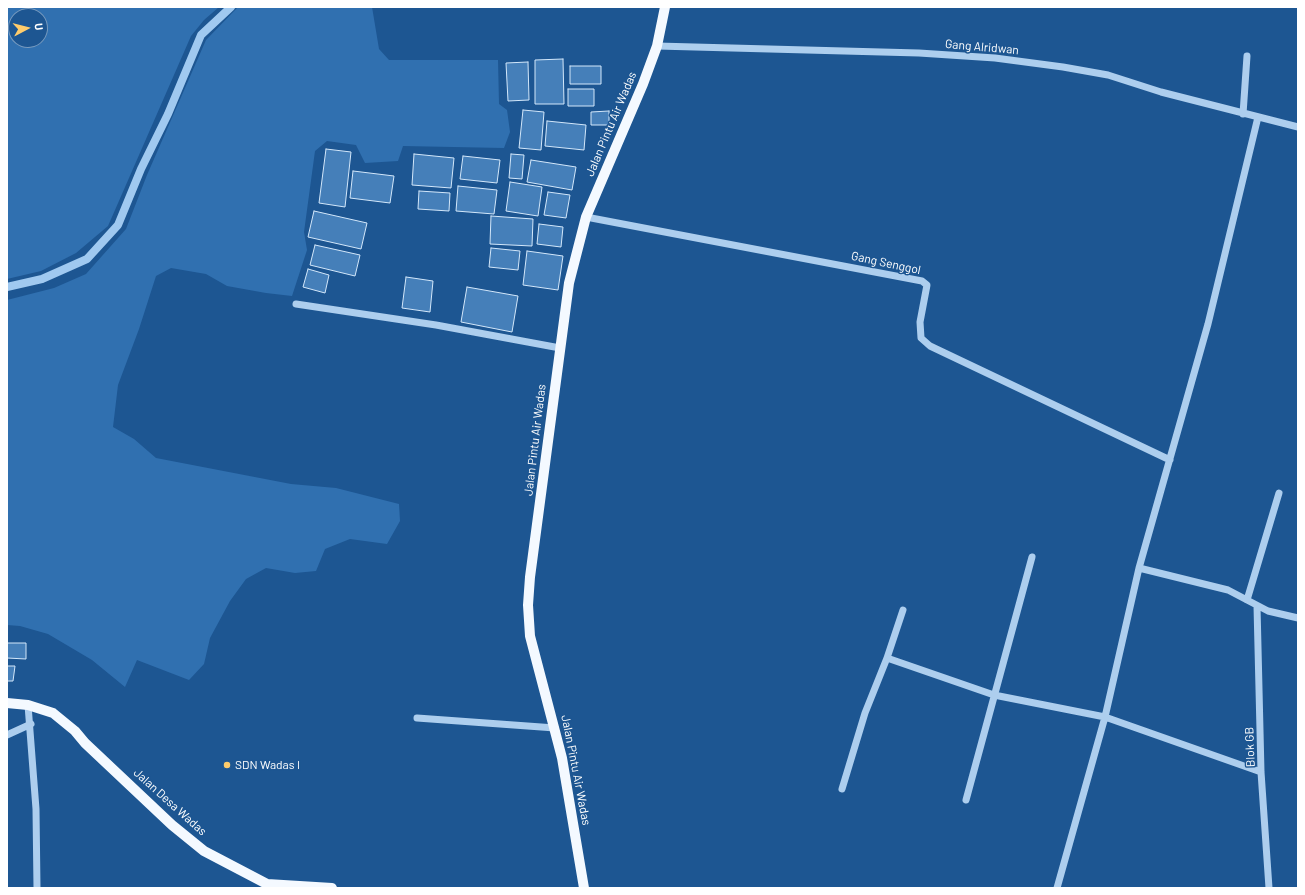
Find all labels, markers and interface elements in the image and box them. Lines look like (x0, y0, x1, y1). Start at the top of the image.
north arrow (8, 8, 48, 48)
text: U (33, 22, 46, 31)
street label: Gang Alridwan (945, 37, 1019, 57)
street label: Jalan Pintu Air Wadas (582, 69, 640, 179)
street label: Gang Senggol (850, 249, 922, 277)
street label: Jalan Pintu Air Wadas (521, 383, 549, 497)
street label: Jalan Pintu Air Wadas (558, 714, 594, 826)
street label: Blok GB (1242, 727, 1258, 767)
place label: SDN Wadas I (235, 758, 300, 772)
marker: SDN Wadas I (222, 760, 232, 770)
street label: Jalan Desa Wadas (130, 765, 210, 839)

